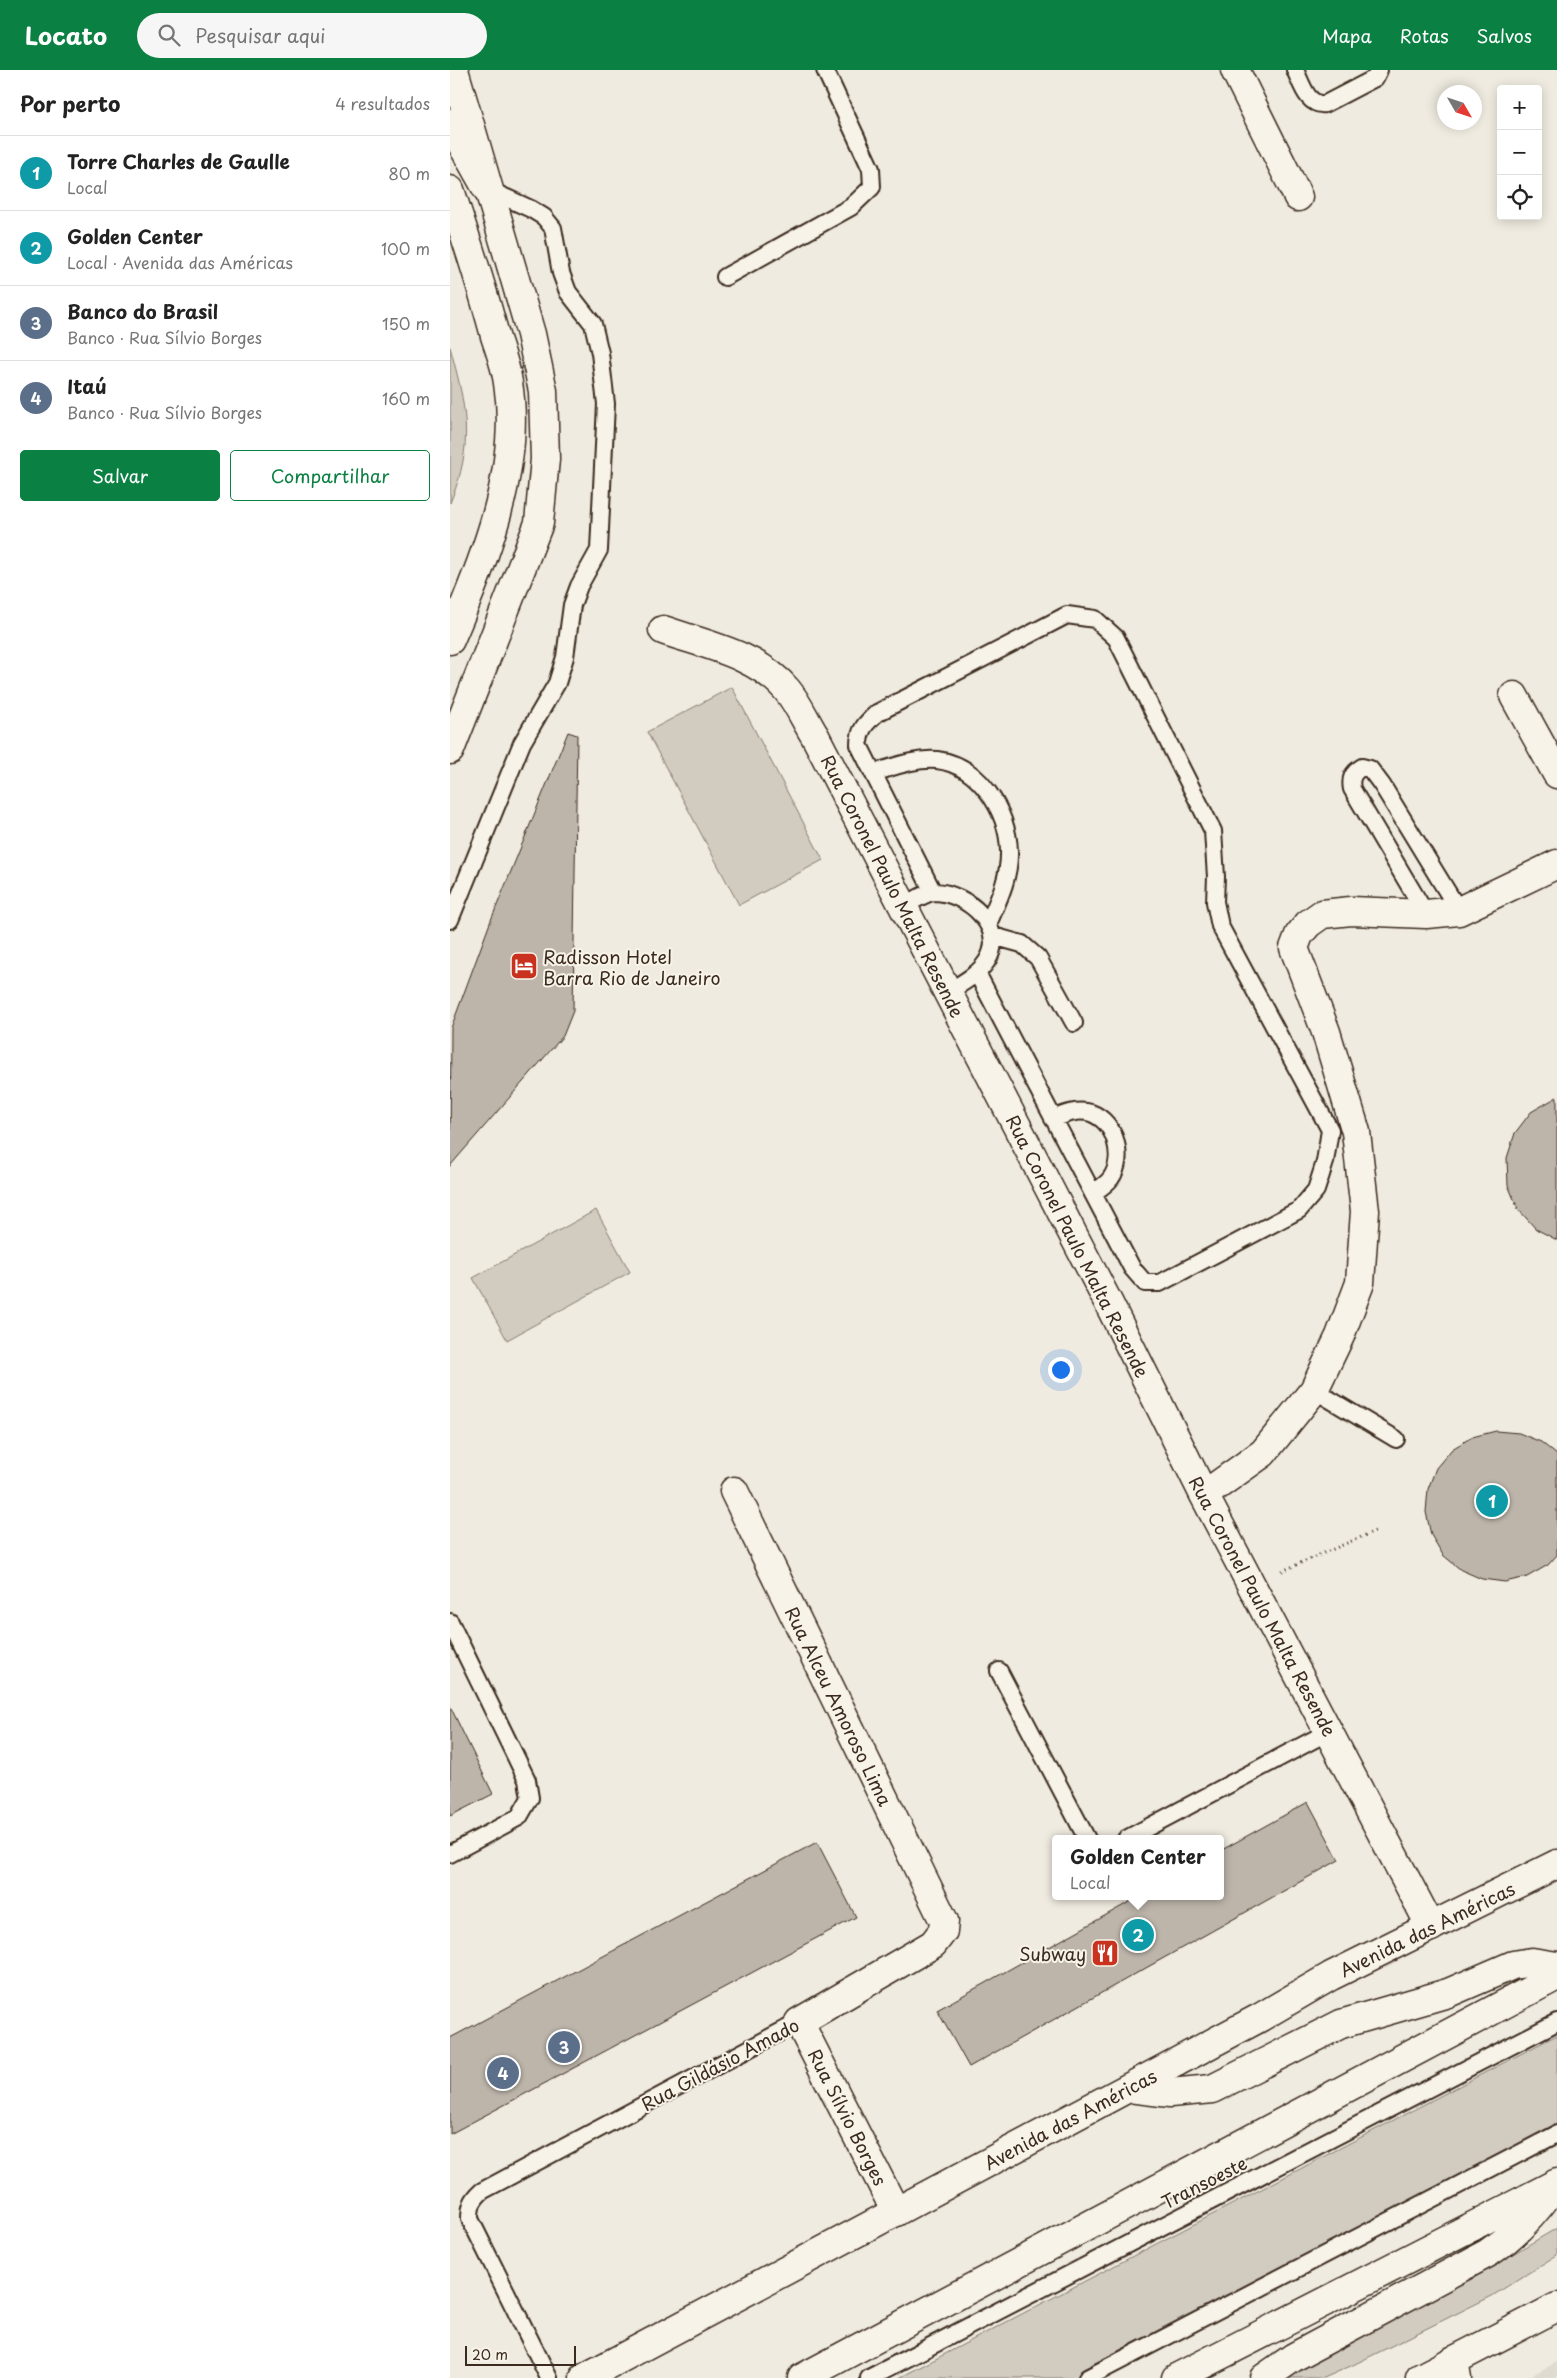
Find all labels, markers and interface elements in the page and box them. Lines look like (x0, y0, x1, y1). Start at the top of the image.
search box (137, 13, 487, 58)
text: Locato (25, 17, 107, 53)
icon: search (155, 21, 183, 49)
text: Pesquisar aqui (195, 21, 325, 49)
text: Mapa (1322, 22, 1372, 49)
text: Rotas (1400, 22, 1449, 49)
text: Salvos (1477, 22, 1532, 49)
north arrow (1437, 85, 1482, 130)
map controls (1497, 85, 1542, 220)
button: + (1497, 85, 1542, 130)
text: Por perto (20, 87, 120, 119)
text: 4 resultados (335, 91, 430, 115)
button: − (1497, 130, 1542, 175)
text: Torre Charles de Gaulle (67, 147, 290, 175)
text: 1 (32, 161, 40, 185)
text: 80 m (388, 161, 430, 185)
text: Local (67, 175, 108, 199)
button: locate (1497, 175, 1542, 220)
text: Golden Center (67, 222, 203, 250)
text: 2 (30, 236, 42, 260)
text: 100 m (381, 236, 430, 260)
text: Local · Avenida das Américas (67, 250, 293, 274)
text: Banco do Brasil (67, 297, 218, 325)
text: 3 (31, 311, 41, 335)
text: 150 m (382, 311, 430, 335)
text: Banco · Rua Sílvio Borges (67, 325, 262, 349)
text: Itaú (67, 372, 107, 400)
text: 4 (31, 386, 41, 410)
text: 160 m (382, 386, 430, 410)
text: Banco · Rua Sílvio Borges (67, 400, 262, 424)
button: Salvar (20, 450, 220, 501)
button: Compartilhar (230, 450, 430, 501)
street label: Rua Coronel Paulo Malta Resende (815, 750, 971, 1022)
place label: Radisson Hotel Barra Rio de Janeiro (543, 943, 720, 991)
hotel icon: Radisson Hotel Barra Rio de Janeiro (509, 951, 539, 981)
street label: Rua Coronel Paulo Malta Resende (1000, 1110, 1156, 1382)
your location (1048, 1357, 1074, 1383)
street label: Rua Coronel Paulo Malta Resende (1183, 1471, 1343, 1741)
pin: 1 (1476, 1482, 1508, 1520)
street label: Rua Alceu Amoroso Lima (779, 1602, 899, 1811)
popup (1052, 1835, 1224, 1900)
text: Golden Center (1070, 1842, 1206, 1870)
text: Local (1070, 1870, 1111, 1894)
street label: Avenida das Américas (1335, 1875, 1519, 1983)
pin: 2 (1122, 1916, 1154, 1954)
restaurant icon: Subway (1090, 1938, 1120, 1968)
place label: Subway (1019, 1940, 1086, 1967)
street label: Rua Gildásio Amado (636, 2011, 804, 2117)
pin: 3 (548, 2028, 580, 2066)
street label: Rua Sílvio Borges (802, 2044, 894, 2190)
pin: 4 (487, 2054, 519, 2092)
street label: Avenida das Américas (979, 2062, 1161, 2176)
street label: Transoeste (1156, 2149, 1252, 2215)
scale bar (465, 2343, 576, 2366)
text: 20 m (472, 2344, 508, 2365)

